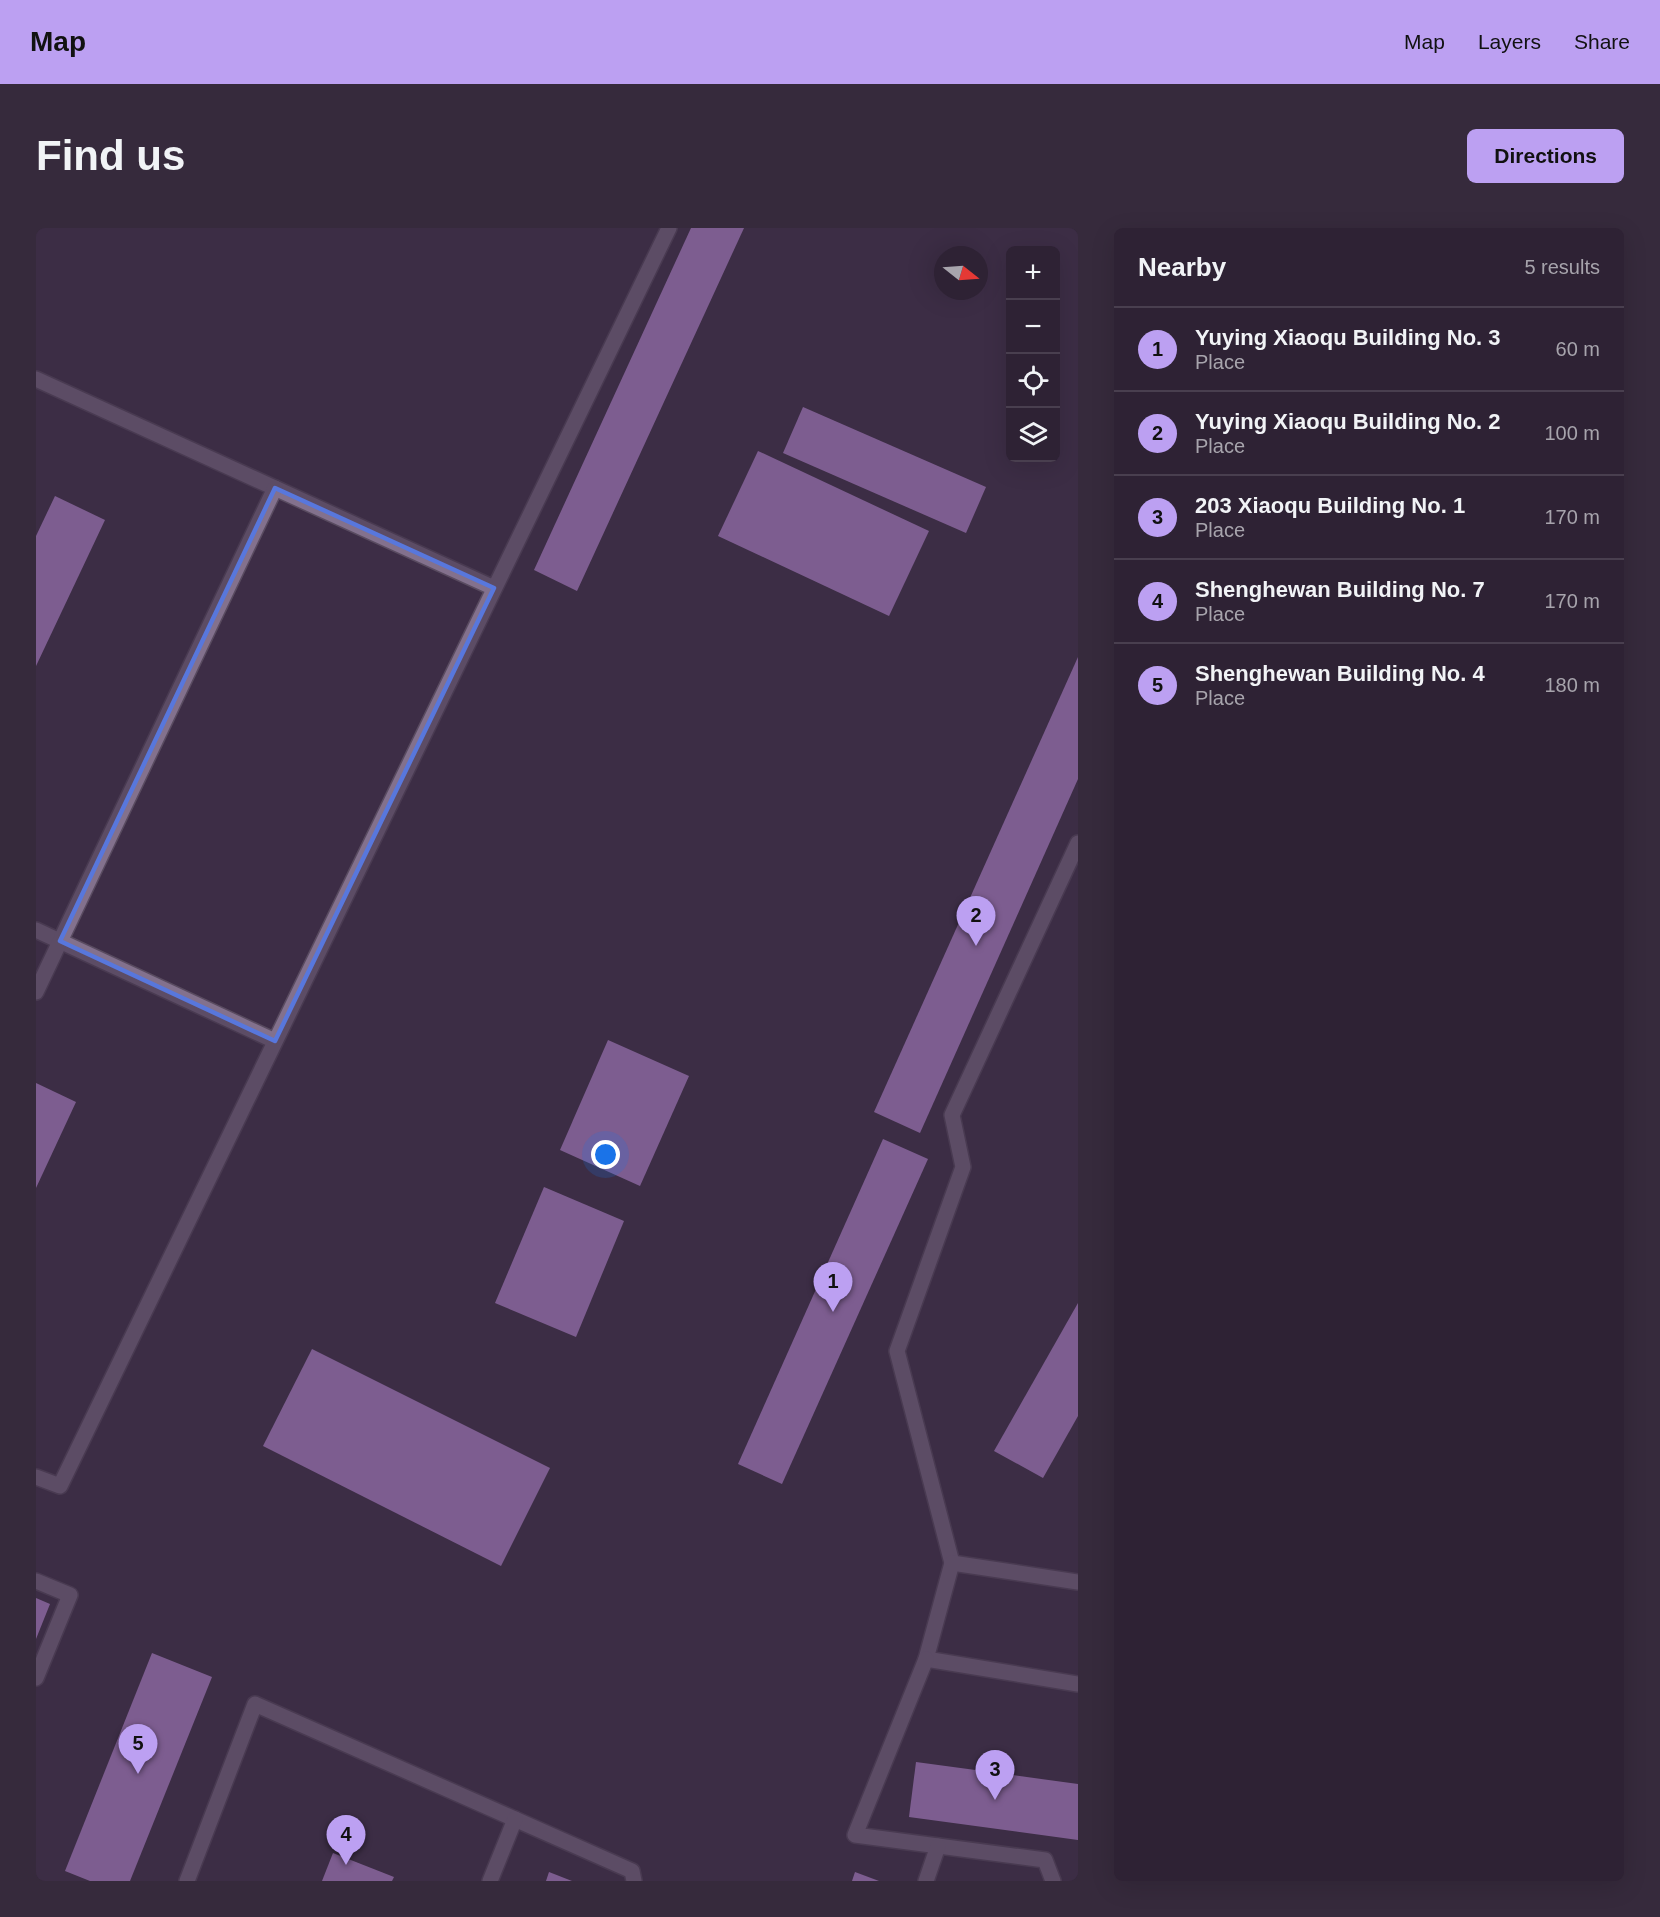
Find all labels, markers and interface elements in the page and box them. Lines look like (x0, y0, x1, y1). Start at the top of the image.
text: Map (30, 26, 86, 57)
text: Map (1404, 30, 1445, 53)
text: Layers (1478, 30, 1541, 53)
text: Share (1574, 30, 1630, 53)
button: Directions (1467, 129, 1624, 183)
text: Find us (36, 132, 185, 179)
north arrow (934, 246, 988, 300)
map controls (1006, 246, 1060, 462)
button: + (1006, 246, 1060, 300)
text: Nearby (1138, 252, 1226, 282)
text: 5 results (1524, 256, 1600, 278)
button: − (1006, 300, 1060, 354)
text: Yuying Xiaoqu Building No. 3 (1195, 325, 1501, 350)
text: 1 (1152, 338, 1163, 360)
text: 60 m (1556, 338, 1600, 360)
text: Place (1195, 351, 1245, 373)
button: locate (1006, 354, 1060, 408)
button: layers (1006, 408, 1060, 462)
text: Yuying Xiaoqu Building No. 2 (1195, 409, 1501, 434)
text: 2 (1152, 422, 1163, 444)
text: 100 m (1544, 422, 1600, 444)
text: Place (1195, 435, 1245, 457)
text: 203 Xiaoqu Building No. 1 (1195, 493, 1465, 518)
text: 3 (1152, 506, 1163, 528)
text: 170 m (1544, 506, 1600, 528)
text: Place (1195, 519, 1245, 541)
text: Shenghewan Building No. 7 (1195, 577, 1485, 602)
text: 4 (1152, 590, 1163, 612)
text: 170 m (1544, 590, 1600, 612)
text: Place (1195, 603, 1245, 625)
text: Shenghewan Building No. 4 (1195, 661, 1485, 686)
text: 5 (1152, 674, 1163, 696)
text: 180 m (1544, 674, 1600, 696)
text: Place (1195, 687, 1245, 709)
pin: 2 (956, 896, 996, 946)
your location (591, 1140, 620, 1169)
pin: 1 (814, 1262, 852, 1312)
pin: 5 (118, 1724, 158, 1774)
pin: 3 (976, 1750, 1014, 1800)
pin: 4 (326, 1816, 366, 1865)

